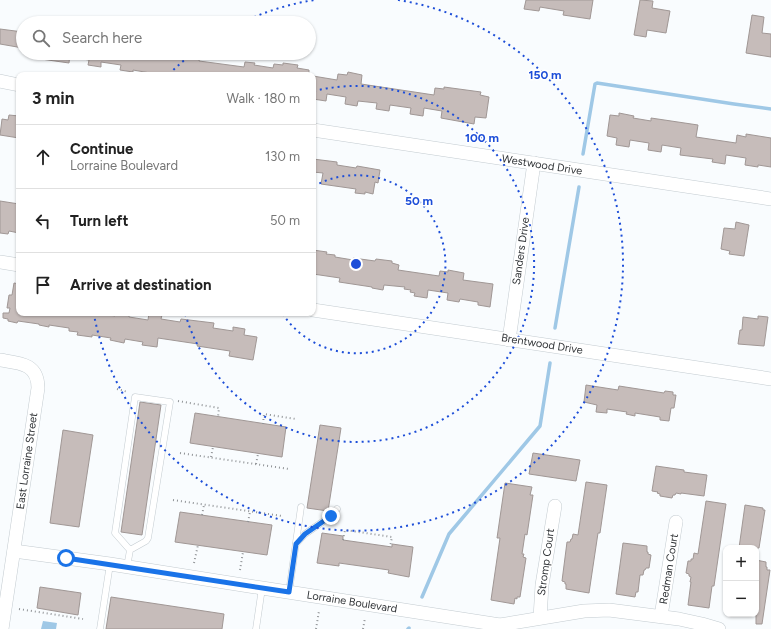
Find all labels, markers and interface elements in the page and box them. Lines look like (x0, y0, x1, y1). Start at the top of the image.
search box (16, 16, 316, 60)
icon: search (30, 27, 52, 49)
text: Search here (62, 29, 142, 47)
text: 150 m (528, 68, 562, 82)
text: 3 min (32, 88, 74, 108)
text: Walk · 180 m (227, 91, 300, 106)
text: 100 m (465, 131, 499, 145)
text: Continue (70, 140, 133, 158)
icon: ahead (32, 146, 54, 168)
text: 130 m (265, 149, 300, 164)
street label: Westwood Drive (501, 152, 583, 178)
text: Lorraine Boulevard (70, 158, 178, 173)
text: 50 m (405, 194, 433, 208)
icon: left (32, 210, 54, 232)
text: Turn left (70, 212, 128, 230)
text: 50 m (270, 213, 300, 228)
street label: Sanders Drive (510, 216, 532, 286)
centre of rings (349, 257, 363, 271)
icon: arrive (32, 274, 54, 296)
text: Arrive at destination (70, 276, 211, 294)
street label: Brentwood Drive (500, 331, 584, 357)
street label: East Lorraine Street (14, 412, 40, 510)
route end (322, 507, 340, 525)
street label: Stromp Court (535, 527, 557, 597)
street label: Redman Court (657, 533, 681, 605)
map controls (723, 545, 759, 617)
button: + (723, 545, 759, 581)
route start (57, 549, 75, 567)
button: − (723, 581, 759, 617)
street label: Lorraine Boulevard (306, 588, 398, 616)

